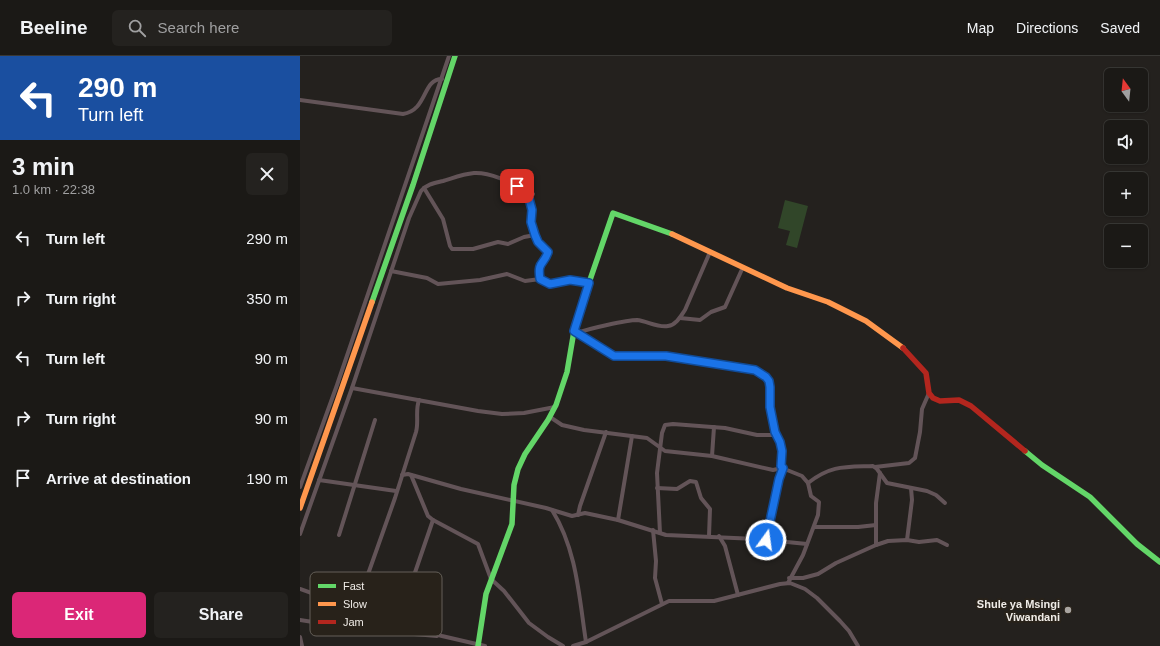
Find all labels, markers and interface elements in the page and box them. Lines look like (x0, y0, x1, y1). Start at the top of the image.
search box (112, 10, 392, 46)
text: Beeline (20, 17, 88, 38)
icon: search (126, 17, 148, 39)
text: Search here (158, 19, 239, 36)
text: Map (967, 20, 994, 36)
text: Directions (1016, 20, 1078, 36)
text: Saved (1100, 20, 1140, 36)
north arrow (1104, 68, 1148, 112)
map controls (1104, 68, 1148, 268)
icon: left (12, 72, 64, 124)
text: 290 m (78, 72, 157, 103)
text: Turn left (78, 105, 143, 125)
button: sound (1104, 120, 1148, 164)
text: 3 min (12, 153, 75, 180)
button: close (246, 153, 288, 195)
pin (500, 169, 534, 203)
button: + (1104, 172, 1148, 216)
icon: arrive (506, 175, 528, 197)
text: 1.0 km · 22:38 (12, 182, 95, 197)
button: − (1104, 224, 1148, 268)
icon: left (12, 227, 34, 249)
text: Turn left (46, 230, 105, 247)
text: 290 m (246, 230, 288, 247)
icon: right (12, 287, 34, 309)
text: Turn right (46, 290, 116, 307)
text: 350 m (246, 290, 288, 307)
icon: left (12, 347, 34, 369)
text: Turn left (46, 350, 105, 367)
text: 90 m (255, 350, 288, 367)
icon: right (12, 407, 34, 429)
text: Turn right (46, 410, 116, 427)
text: 90 m (255, 410, 288, 427)
icon: arrive (12, 467, 34, 489)
text: Arrive at destination (46, 470, 191, 487)
text: 190 m (246, 470, 288, 487)
position arrow (745, 519, 787, 561)
legend (310, 572, 442, 636)
text: Fast (343, 580, 364, 592)
button: Exit (12, 592, 146, 638)
button: Share (154, 592, 288, 638)
text: Slow (343, 598, 367, 610)
place label: Shule ya Msingi Viwandani (977, 598, 1060, 623)
marker: Shule ya Msingi Viwandani (1063, 605, 1073, 615)
text: Jam (343, 616, 364, 628)

